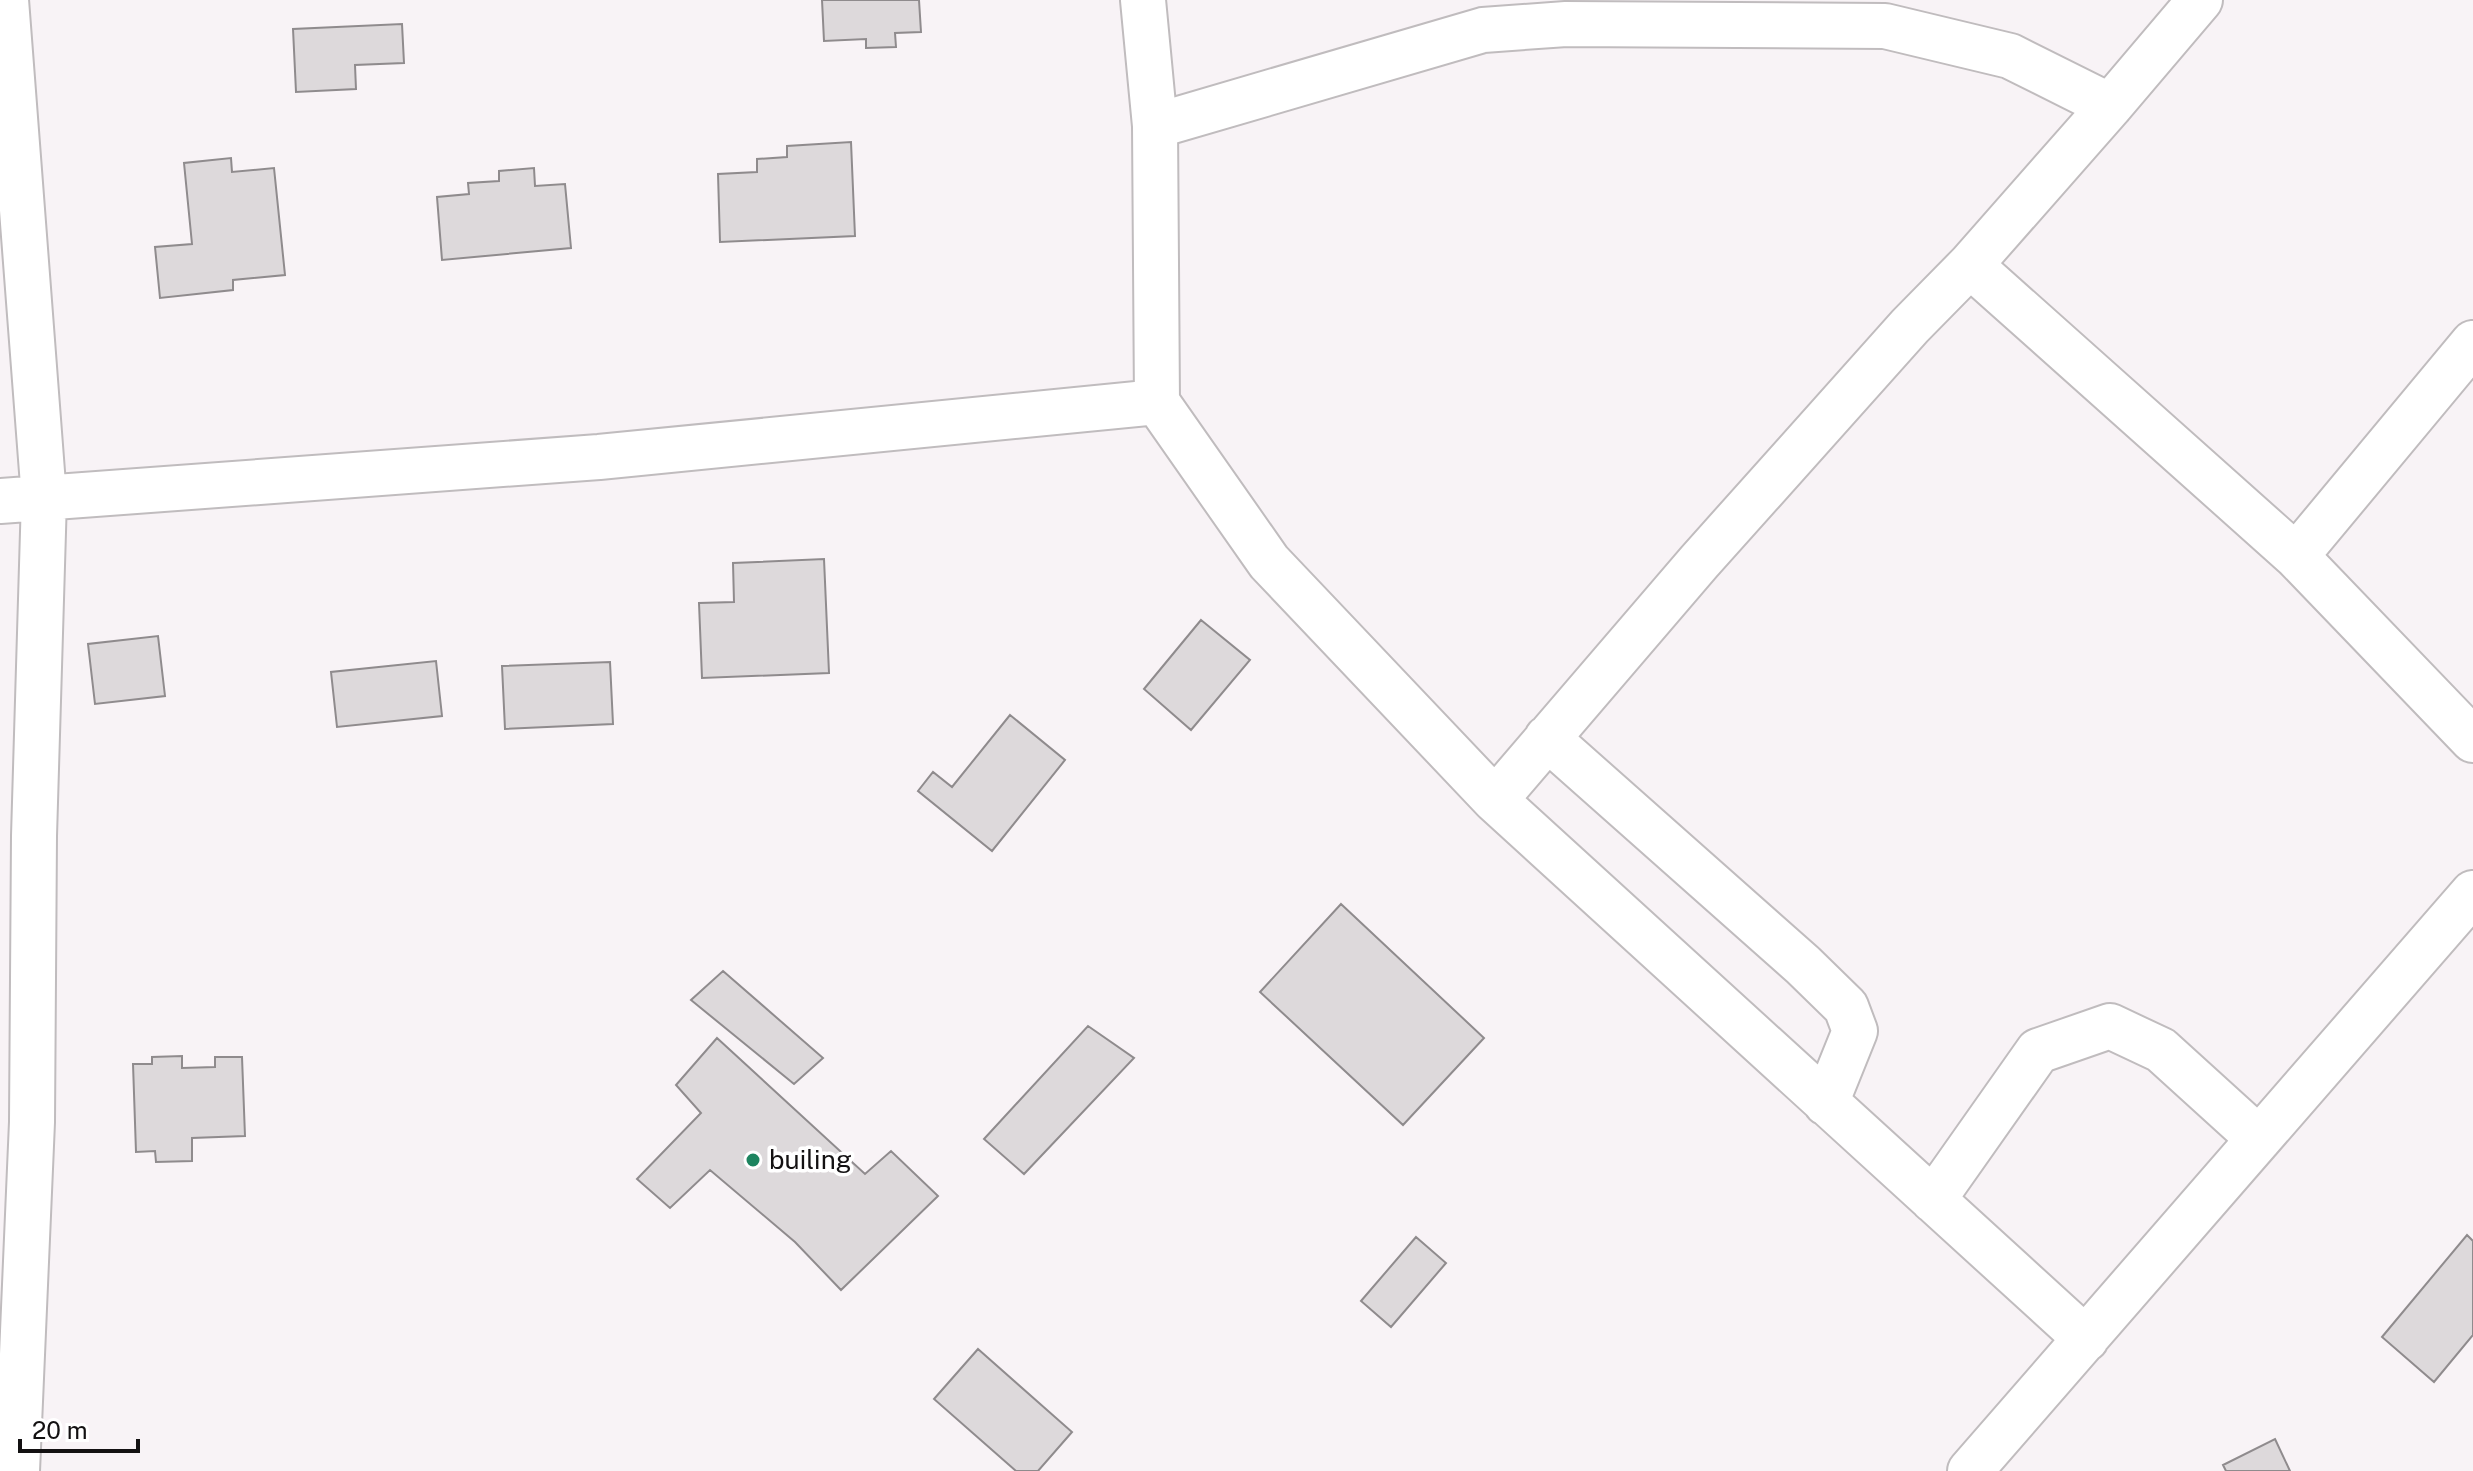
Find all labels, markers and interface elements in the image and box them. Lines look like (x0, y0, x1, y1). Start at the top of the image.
place label: builing (769, 1144, 852, 1175)
marker: builing (744, 1151, 762, 1169)
scale bar (20, 1403, 138, 1453)
text: 20 m (32, 1416, 88, 1444)

